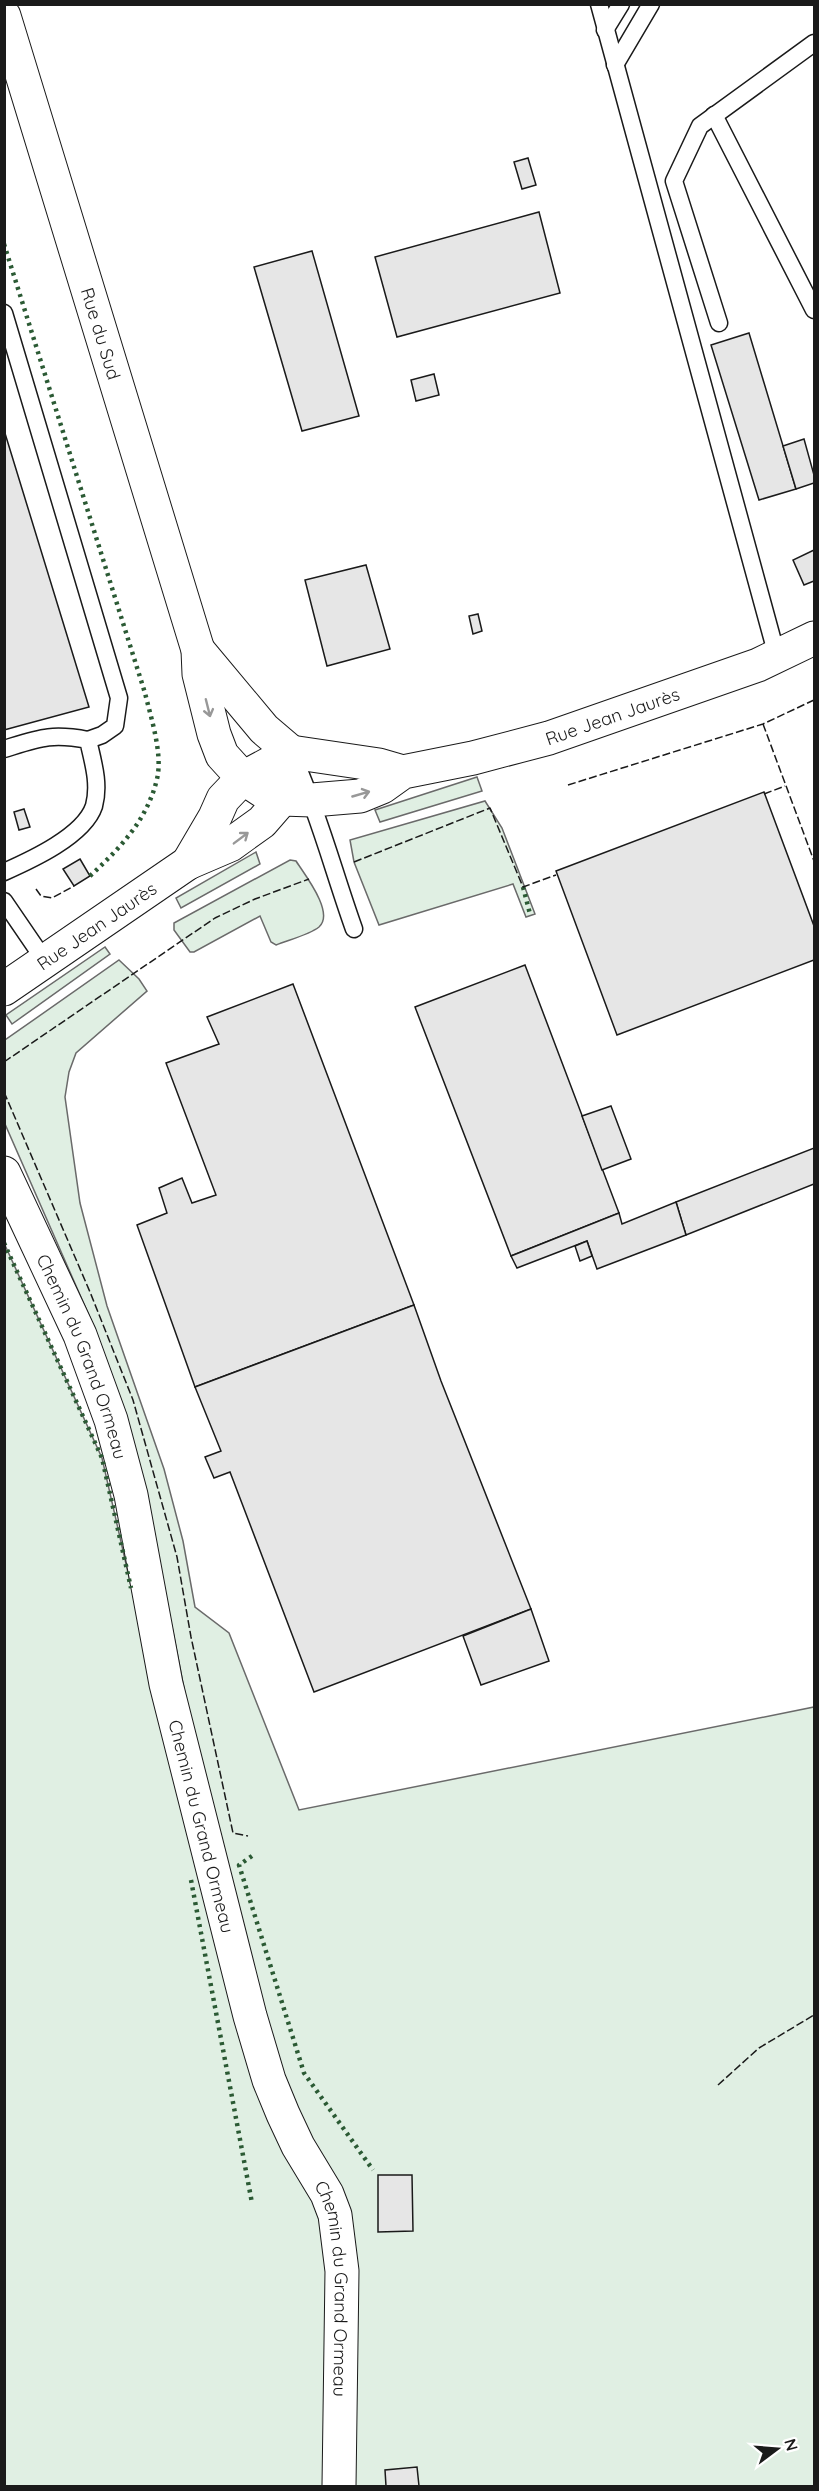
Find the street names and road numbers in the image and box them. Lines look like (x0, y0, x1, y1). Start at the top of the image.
street label: Rue du Sud (76, 285, 126, 382)
street label: Rue Jean Jaurès (542, 682, 682, 750)
street label: Rue Jean Jaurès (32, 877, 161, 975)
street label: Chemin du Grand Ormeau (32, 1250, 132, 1462)
street label: Chemin du Grand Ormeau (164, 1717, 240, 1935)
street label: Chemin du Grand Ormeau (310, 2176, 354, 2397)

